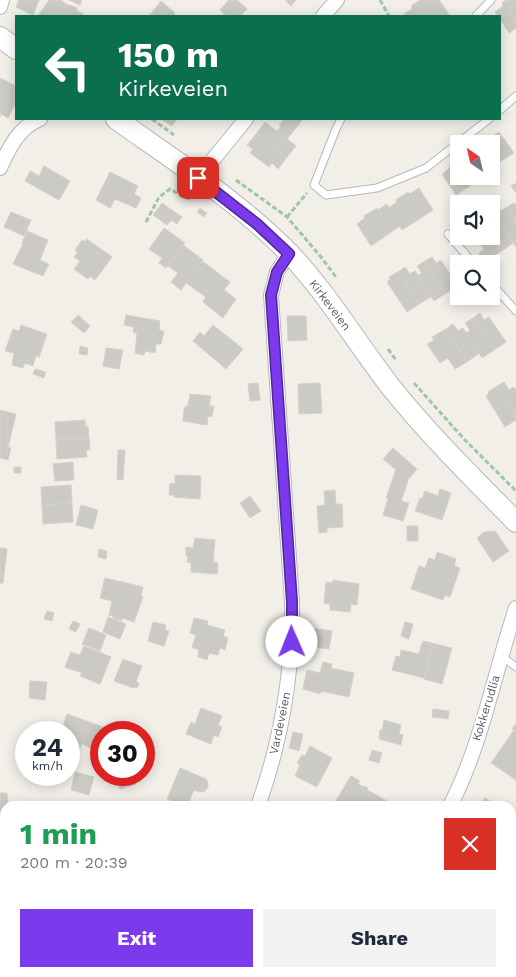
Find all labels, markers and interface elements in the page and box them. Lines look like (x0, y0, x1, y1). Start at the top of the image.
text: 150 m (118, 34, 219, 76)
icon: left (35, 35, 100, 100)
text: Kirkeveien (118, 76, 228, 101)
north arrow (450, 135, 500, 185)
map controls (450, 135, 500, 305)
pin (177, 157, 219, 199)
icon: arrive (184, 164, 212, 192)
button: sound (450, 195, 500, 245)
button: search (450, 255, 500, 305)
street label: Kirkeveien (306, 277, 354, 333)
position arrow (265, 615, 317, 667)
street label: Kokkerudlia (469, 673, 503, 743)
street label: Vardeveien (267, 690, 293, 756)
speed limit sign: 30 (90, 721, 155, 786)
text: 24 (32, 733, 63, 762)
text: km/h (32, 759, 63, 773)
text: 1 min (20, 816, 97, 851)
button: close (444, 818, 496, 870)
text: 200 m · 20:39 (20, 853, 128, 872)
button: Exit (20, 909, 253, 967)
button: Share (263, 909, 496, 967)

